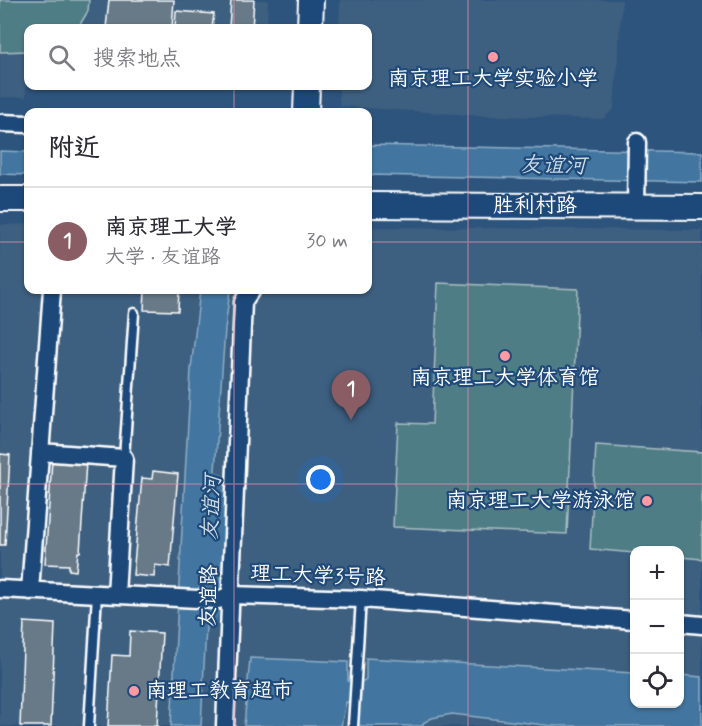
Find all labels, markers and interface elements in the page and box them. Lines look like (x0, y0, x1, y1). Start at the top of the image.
search box (24, 24, 372, 90)
icon: search (45, 41, 78, 74)
text: 搜索地点 (93, 45, 181, 73)
marker: 南京理工大学实验小学 (486, 50, 500, 64)
place label: 南京理工大学实验小学 (388, 65, 598, 93)
text: 附近 (48, 132, 100, 166)
water label: 友谊河 (520, 151, 589, 181)
street label: 胜利村路 (493, 192, 577, 220)
text: 南京理工大学 (105, 214, 237, 242)
text: 1 (63, 228, 72, 255)
text: 30 m (306, 228, 348, 255)
text: 大学 · 友谊路 (105, 244, 220, 271)
marker: 南京理工大学体育馆 (498, 349, 512, 363)
place label: 南京理工大学体育馆 (411, 364, 600, 392)
pin: 1 (332, 370, 370, 420)
your location (306, 465, 335, 494)
water label: 友谊河 (196, 471, 228, 542)
place label: 南京理工大学游泳馆 (446, 487, 635, 515)
marker: 南京理工大学游泳馆 (640, 494, 654, 508)
map controls (630, 546, 684, 708)
button: + (630, 546, 684, 600)
street label: 理工大学3号路 (250, 560, 386, 592)
street label: 友谊路 (194, 564, 224, 628)
button: − (630, 600, 684, 654)
button: locate (630, 654, 684, 708)
place label: 南理工教育超市 (146, 677, 293, 705)
marker: 南理工教育超市 (127, 684, 141, 698)

